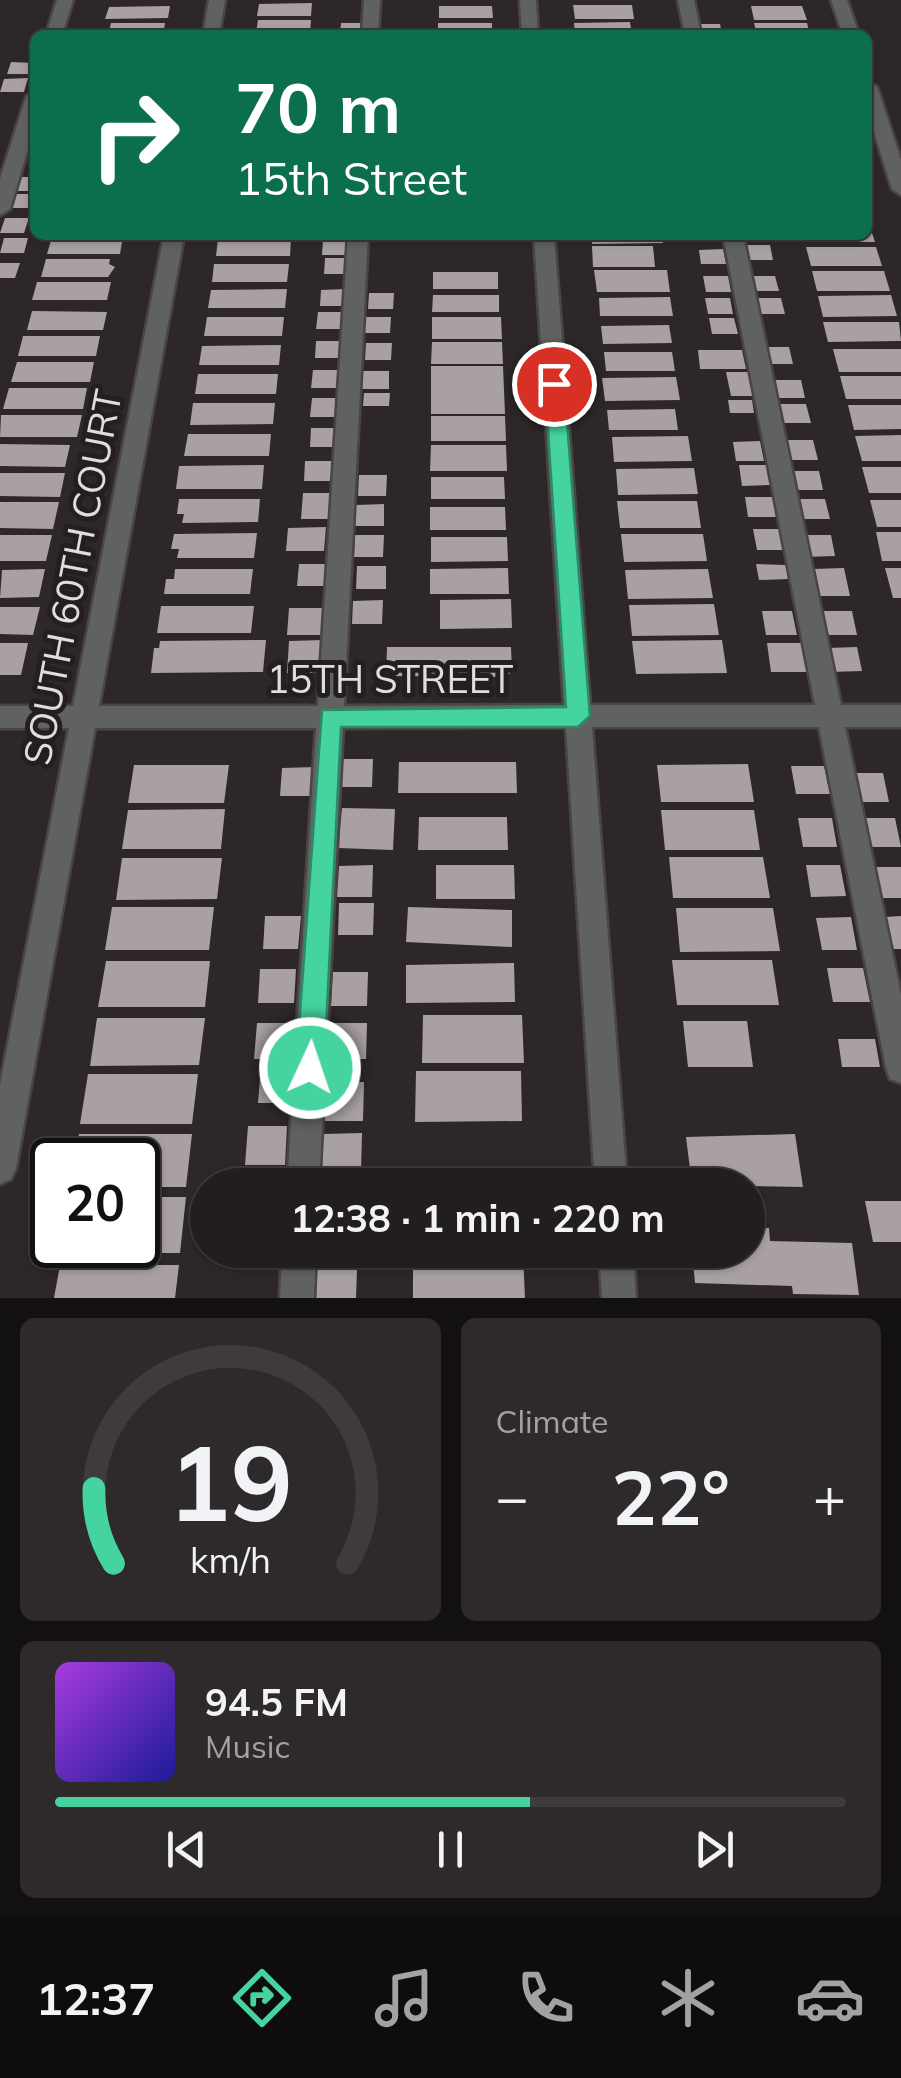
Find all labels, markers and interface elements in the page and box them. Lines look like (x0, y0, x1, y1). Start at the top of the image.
text: 70 m (235, 63, 401, 151)
icon: right (70, 70, 200, 200)
text: 15th Street (235, 150, 467, 206)
pin (512, 342, 597, 427)
icon: arrive (527, 357, 582, 412)
street label: SOUTH 60TH COURT (12, 385, 132, 769)
street label: 15TH STREET (266, 655, 514, 703)
position arrow (258, 1016, 362, 1120)
speed limit sign: 20 (30, 1138, 160, 1268)
text: 12:38 · 1 min · 220 m (290, 1194, 665, 1242)
text: Climate (496, 1401, 608, 1441)
text: 19 (168, 1416, 293, 1547)
text: 22° (612, 1450, 730, 1544)
text: − (496, 1462, 529, 1531)
text: + (813, 1462, 846, 1531)
text: km/h (190, 1537, 271, 1582)
text: 94.5 FM (205, 1678, 348, 1726)
text: Music (205, 1726, 290, 1766)
icon: previous (159, 1822, 214, 1877)
icon: pause (423, 1822, 478, 1877)
icon: next (687, 1822, 742, 1877)
icon: directions (227, 1963, 297, 2033)
icon: music (369, 1963, 439, 2033)
icon: phone (511, 1963, 581, 2033)
icon: climate (653, 1963, 723, 2033)
icon: car (795, 1963, 865, 2033)
text: 12:37 (36, 1970, 155, 2026)

